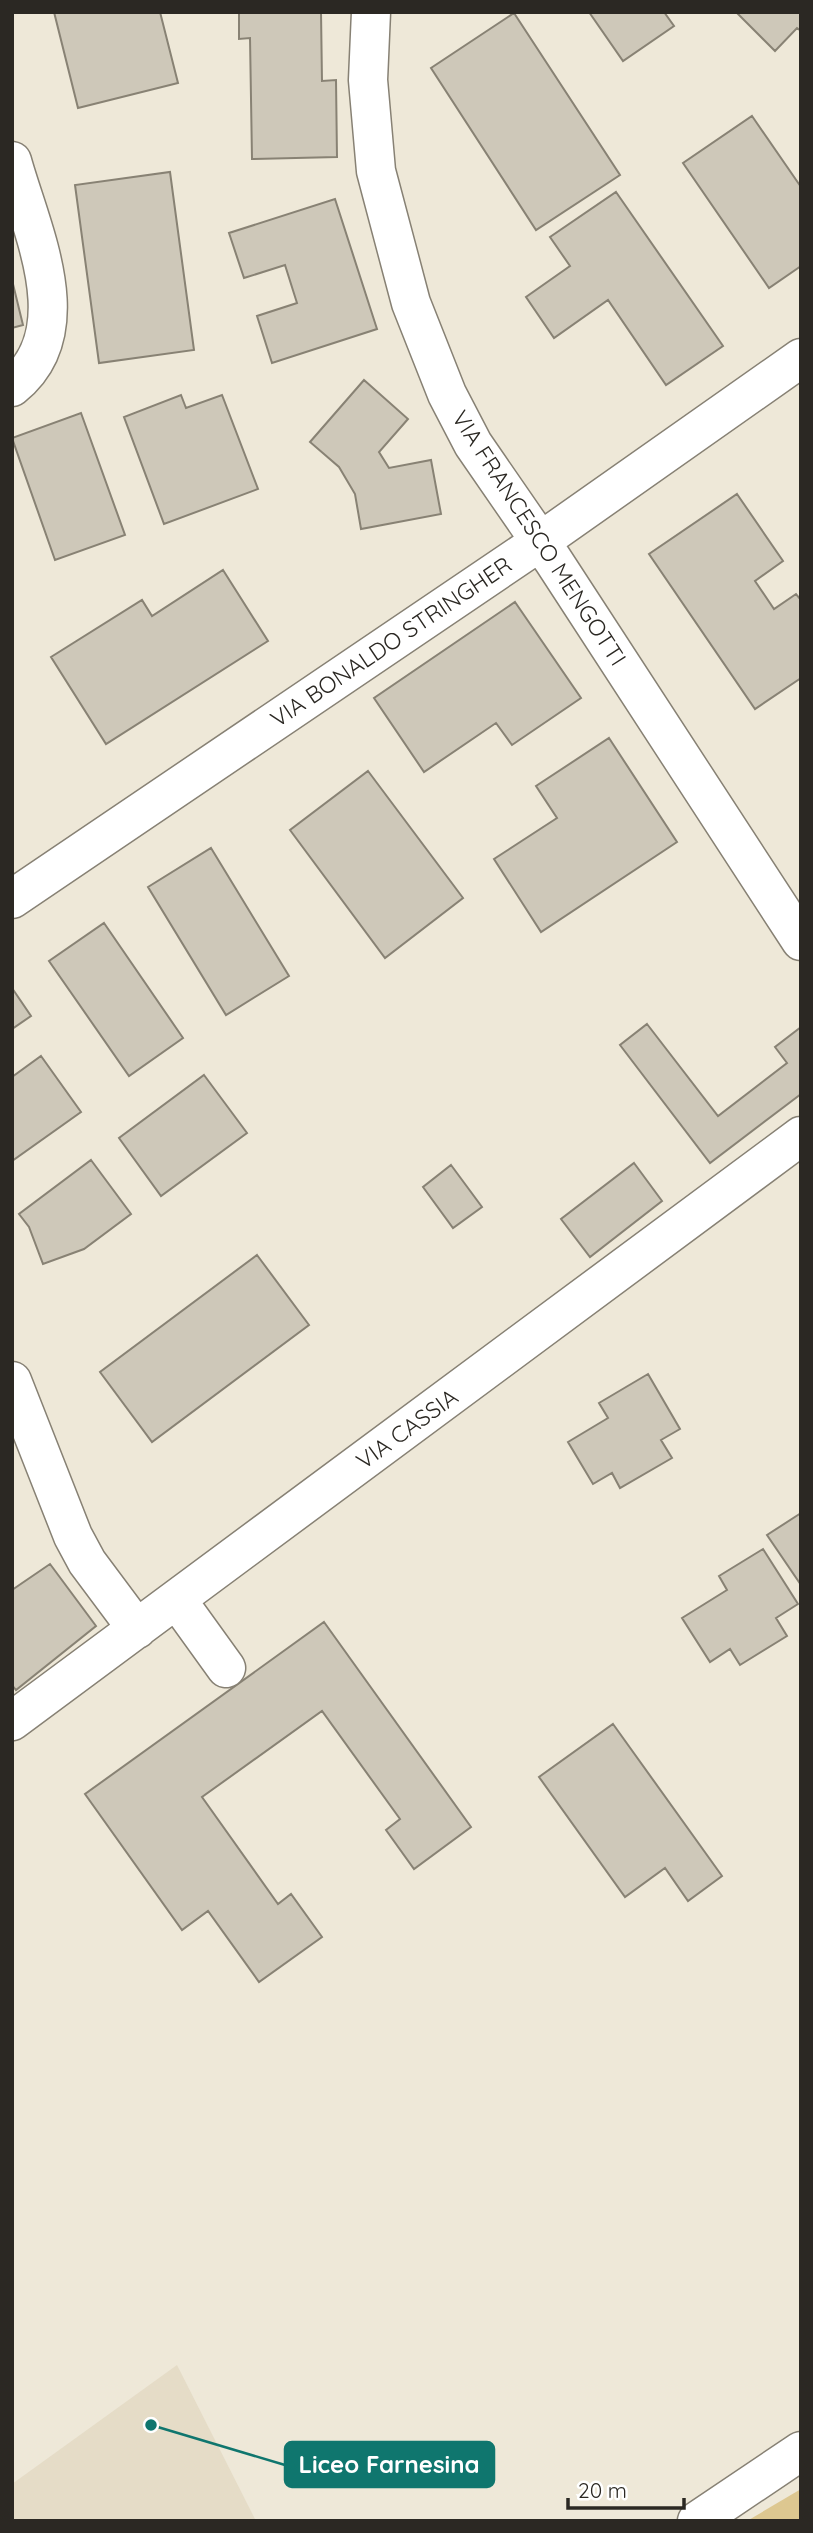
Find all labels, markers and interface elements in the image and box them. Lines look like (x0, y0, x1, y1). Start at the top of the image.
street label: VIA FRANCESCO MENGOTTI (446, 405, 633, 671)
street label: VIA BONALDO STRINGHER (265, 550, 517, 733)
street label: VIA CASSIA (350, 1382, 463, 1475)
callout: Liceo Farnesina (285, 2442, 494, 2487)
text: Liceo Farnesina (298, 2449, 480, 2479)
scale bar (568, 2466, 684, 2510)
text: 20 m (578, 2477, 627, 2503)

